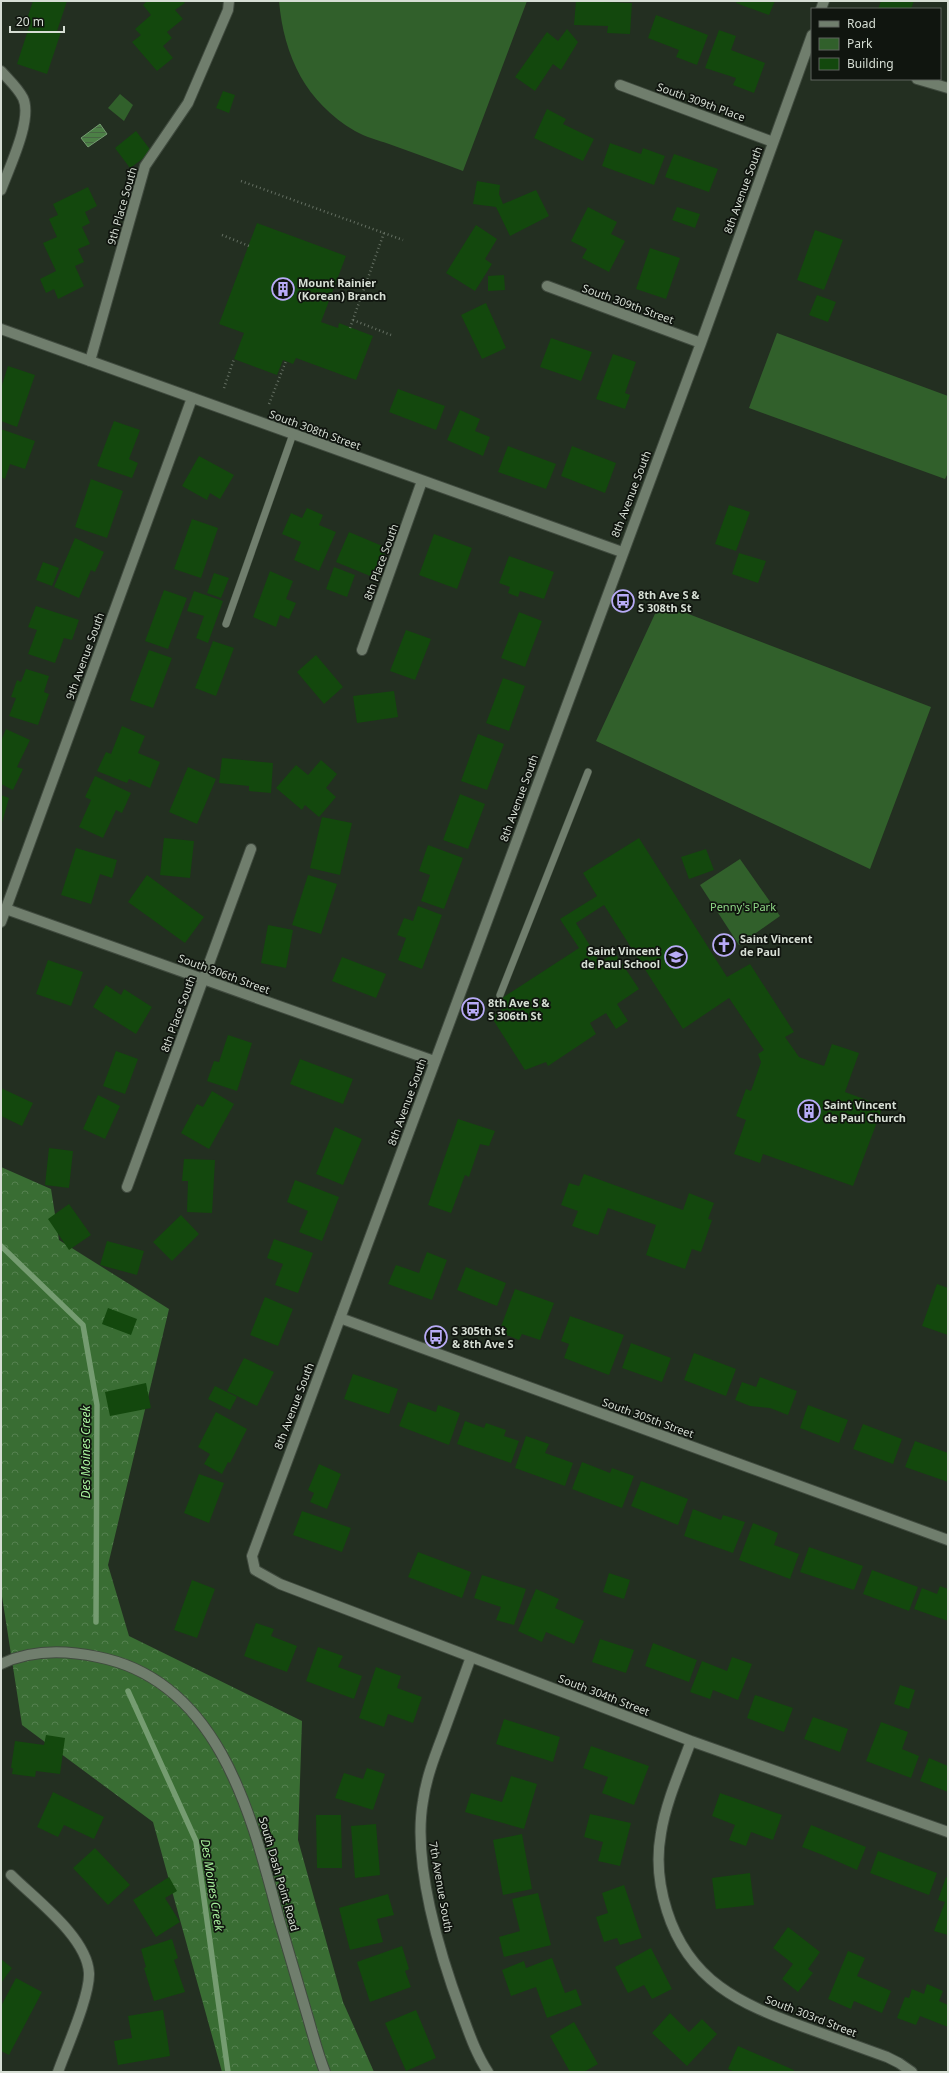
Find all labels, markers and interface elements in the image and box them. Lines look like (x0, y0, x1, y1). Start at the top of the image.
scale bar (10, 8, 64, 34)
legend (811, 8, 941, 80)
text: 20 m (16, 13, 44, 30)
text: Road (847, 15, 876, 32)
text: Park (847, 35, 873, 52)
text: Building (847, 55, 894, 72)
street label: South 309th Place (655, 79, 747, 124)
street label: 8th Avenue South (720, 144, 765, 235)
street label: 9th Place South (103, 165, 140, 246)
place label: Mount Rainier (Korean) Branch (298, 275, 386, 303)
building icon: Mount Rainier (Korean) Branch (270, 276, 296, 302)
street label: South 309th Street (580, 280, 676, 327)
street label: South 308th Street (267, 406, 363, 453)
street label: 8th Avenue South (607, 448, 654, 539)
street label: 8th Place South (360, 522, 401, 602)
place label: 8th Ave S & S 308th St (638, 587, 700, 615)
bus stop icon: 8th Ave S & S 308th St (610, 588, 636, 614)
street label: 9th Avenue South (62, 610, 107, 701)
street label: 8th Avenue South (496, 752, 541, 843)
park label: Penny's Park (710, 899, 776, 914)
place label: Saint Vincent de Paul (740, 931, 813, 959)
church icon: Saint Vincent de Paul (711, 932, 737, 958)
place label: Saint Vincent de Paul School (581, 943, 660, 971)
school or university icon: Saint Vincent de Paul School (663, 944, 689, 970)
street label: South 306th Street (176, 950, 272, 997)
street label: 8th Place South (157, 974, 198, 1054)
place label: 8th Ave S & S 306th St (488, 995, 550, 1023)
bus stop icon: 8th Ave S & S 306th St (460, 996, 486, 1022)
street label: 8th Avenue South (384, 1056, 429, 1147)
place label: Saint Vincent de Paul Church (824, 1097, 906, 1125)
building icon: Saint Vincent de Paul Church (796, 1098, 822, 1124)
place label: S 305th St & 8th Ave S (452, 1323, 514, 1351)
bus stop icon: S 305th St & 8th Ave S (423, 1324, 449, 1350)
street label: 8th Avenue South (270, 1360, 317, 1451)
street label: South 305th Street (600, 1394, 696, 1441)
water label: Des Moines Creek (77, 1404, 94, 1498)
street label: South 304th Street (557, 1670, 652, 1719)
street label: South Dash Point Road (256, 1815, 303, 1933)
water label: Des Moines Creek (197, 1838, 228, 1933)
street label: 7th Avenue South (426, 1840, 457, 1933)
street label: South 303rd Street (763, 1991, 859, 2040)

